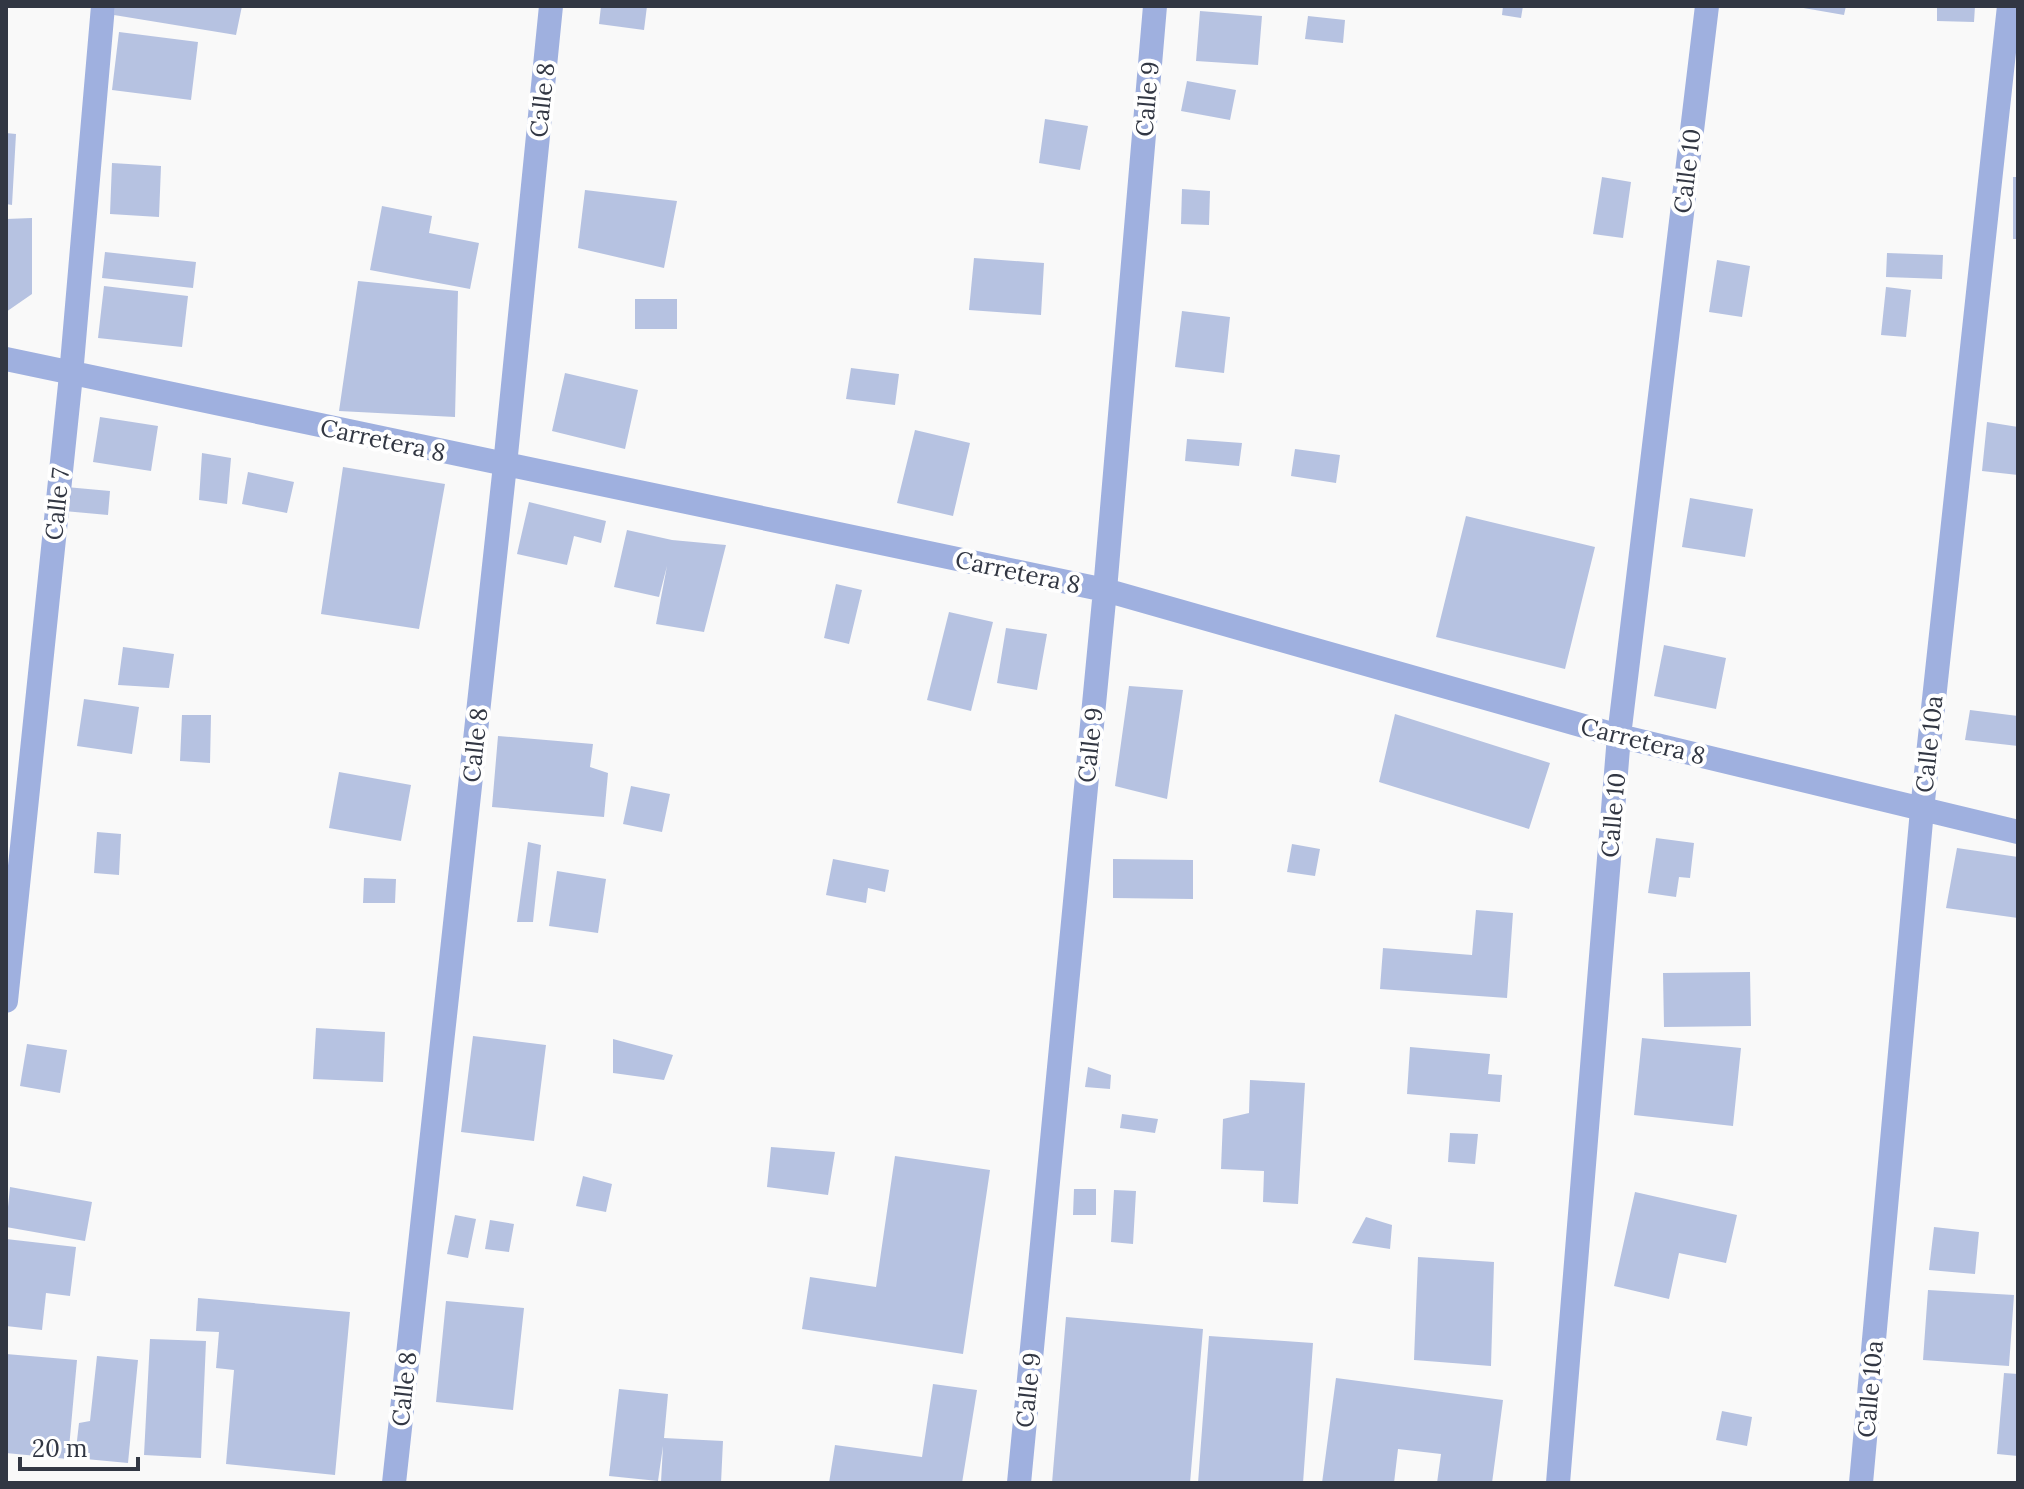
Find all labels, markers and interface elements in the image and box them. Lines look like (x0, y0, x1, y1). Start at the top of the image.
street label: Calle 9 (1128, 60, 1166, 138)
street label: Calle 8 (523, 61, 561, 139)
street label: Calle 10 (1666, 127, 1708, 215)
street label: Carretera 8 (318, 412, 448, 468)
street label: Calle 7 (38, 466, 76, 542)
street label: Carretera 8 (953, 544, 1083, 600)
street label: Calle 10a (1908, 694, 1950, 794)
street label: Calle 8 (456, 706, 494, 784)
street label: Calle 9 (1071, 706, 1109, 784)
street label: Carretera 8 (1577, 711, 1709, 771)
street label: Calle 10 (1594, 771, 1632, 859)
street label: Calle 10a (1850, 1339, 1890, 1439)
street label: Calle 8 (385, 1350, 423, 1428)
street label: Calle 9 (1009, 1351, 1047, 1429)
scale bar (20, 1421, 138, 1471)
text: 20 m (32, 1433, 88, 1464)

